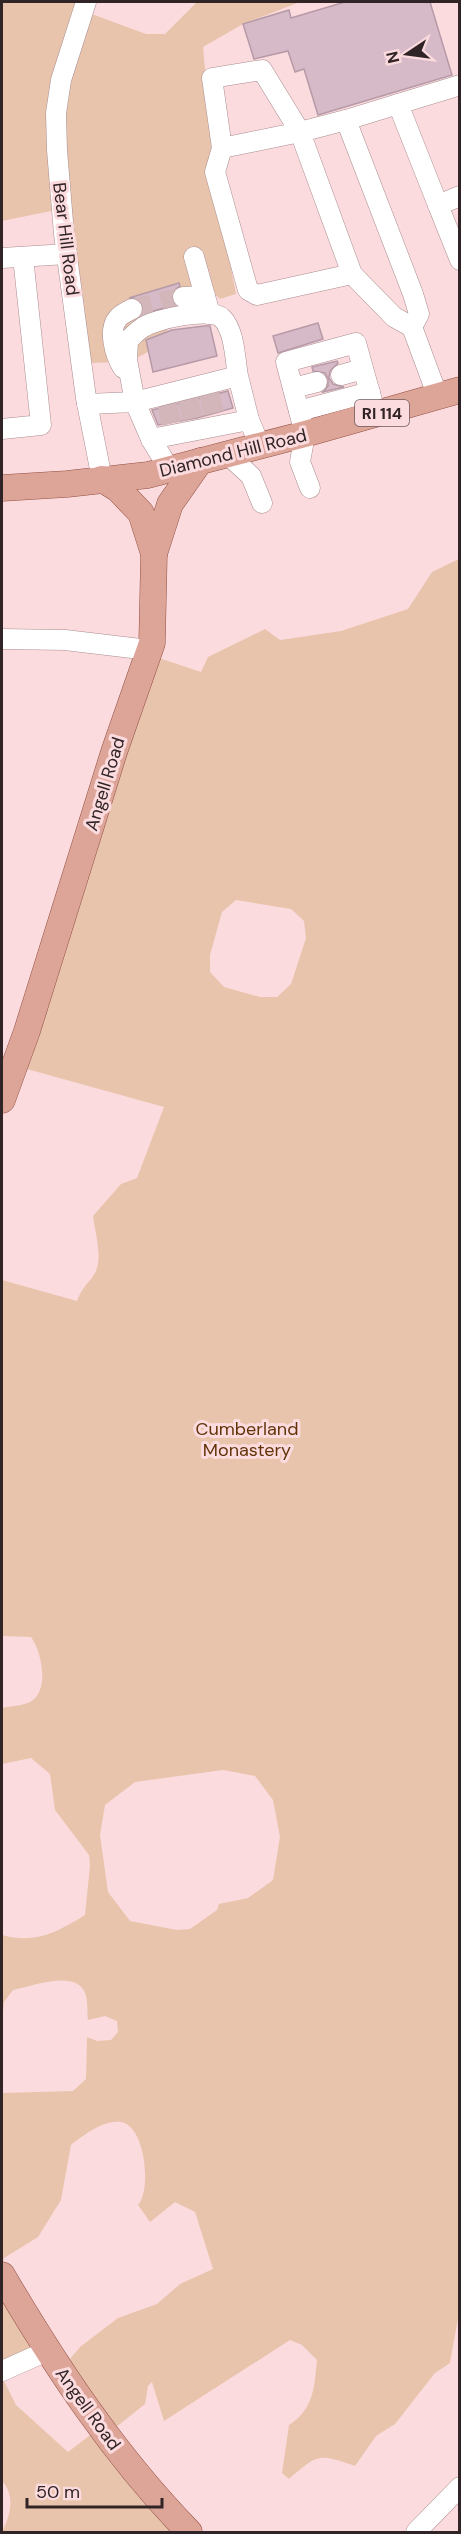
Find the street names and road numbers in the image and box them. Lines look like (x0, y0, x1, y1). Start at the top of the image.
street label: Bear Hill Road (47, 181, 85, 297)
road number: RI 114 (355, 400, 409, 426)
street label: Diamond Hill Road (157, 423, 309, 483)
street label: Angell Road (79, 734, 131, 834)
street label: Angell Road (50, 2363, 126, 2455)

